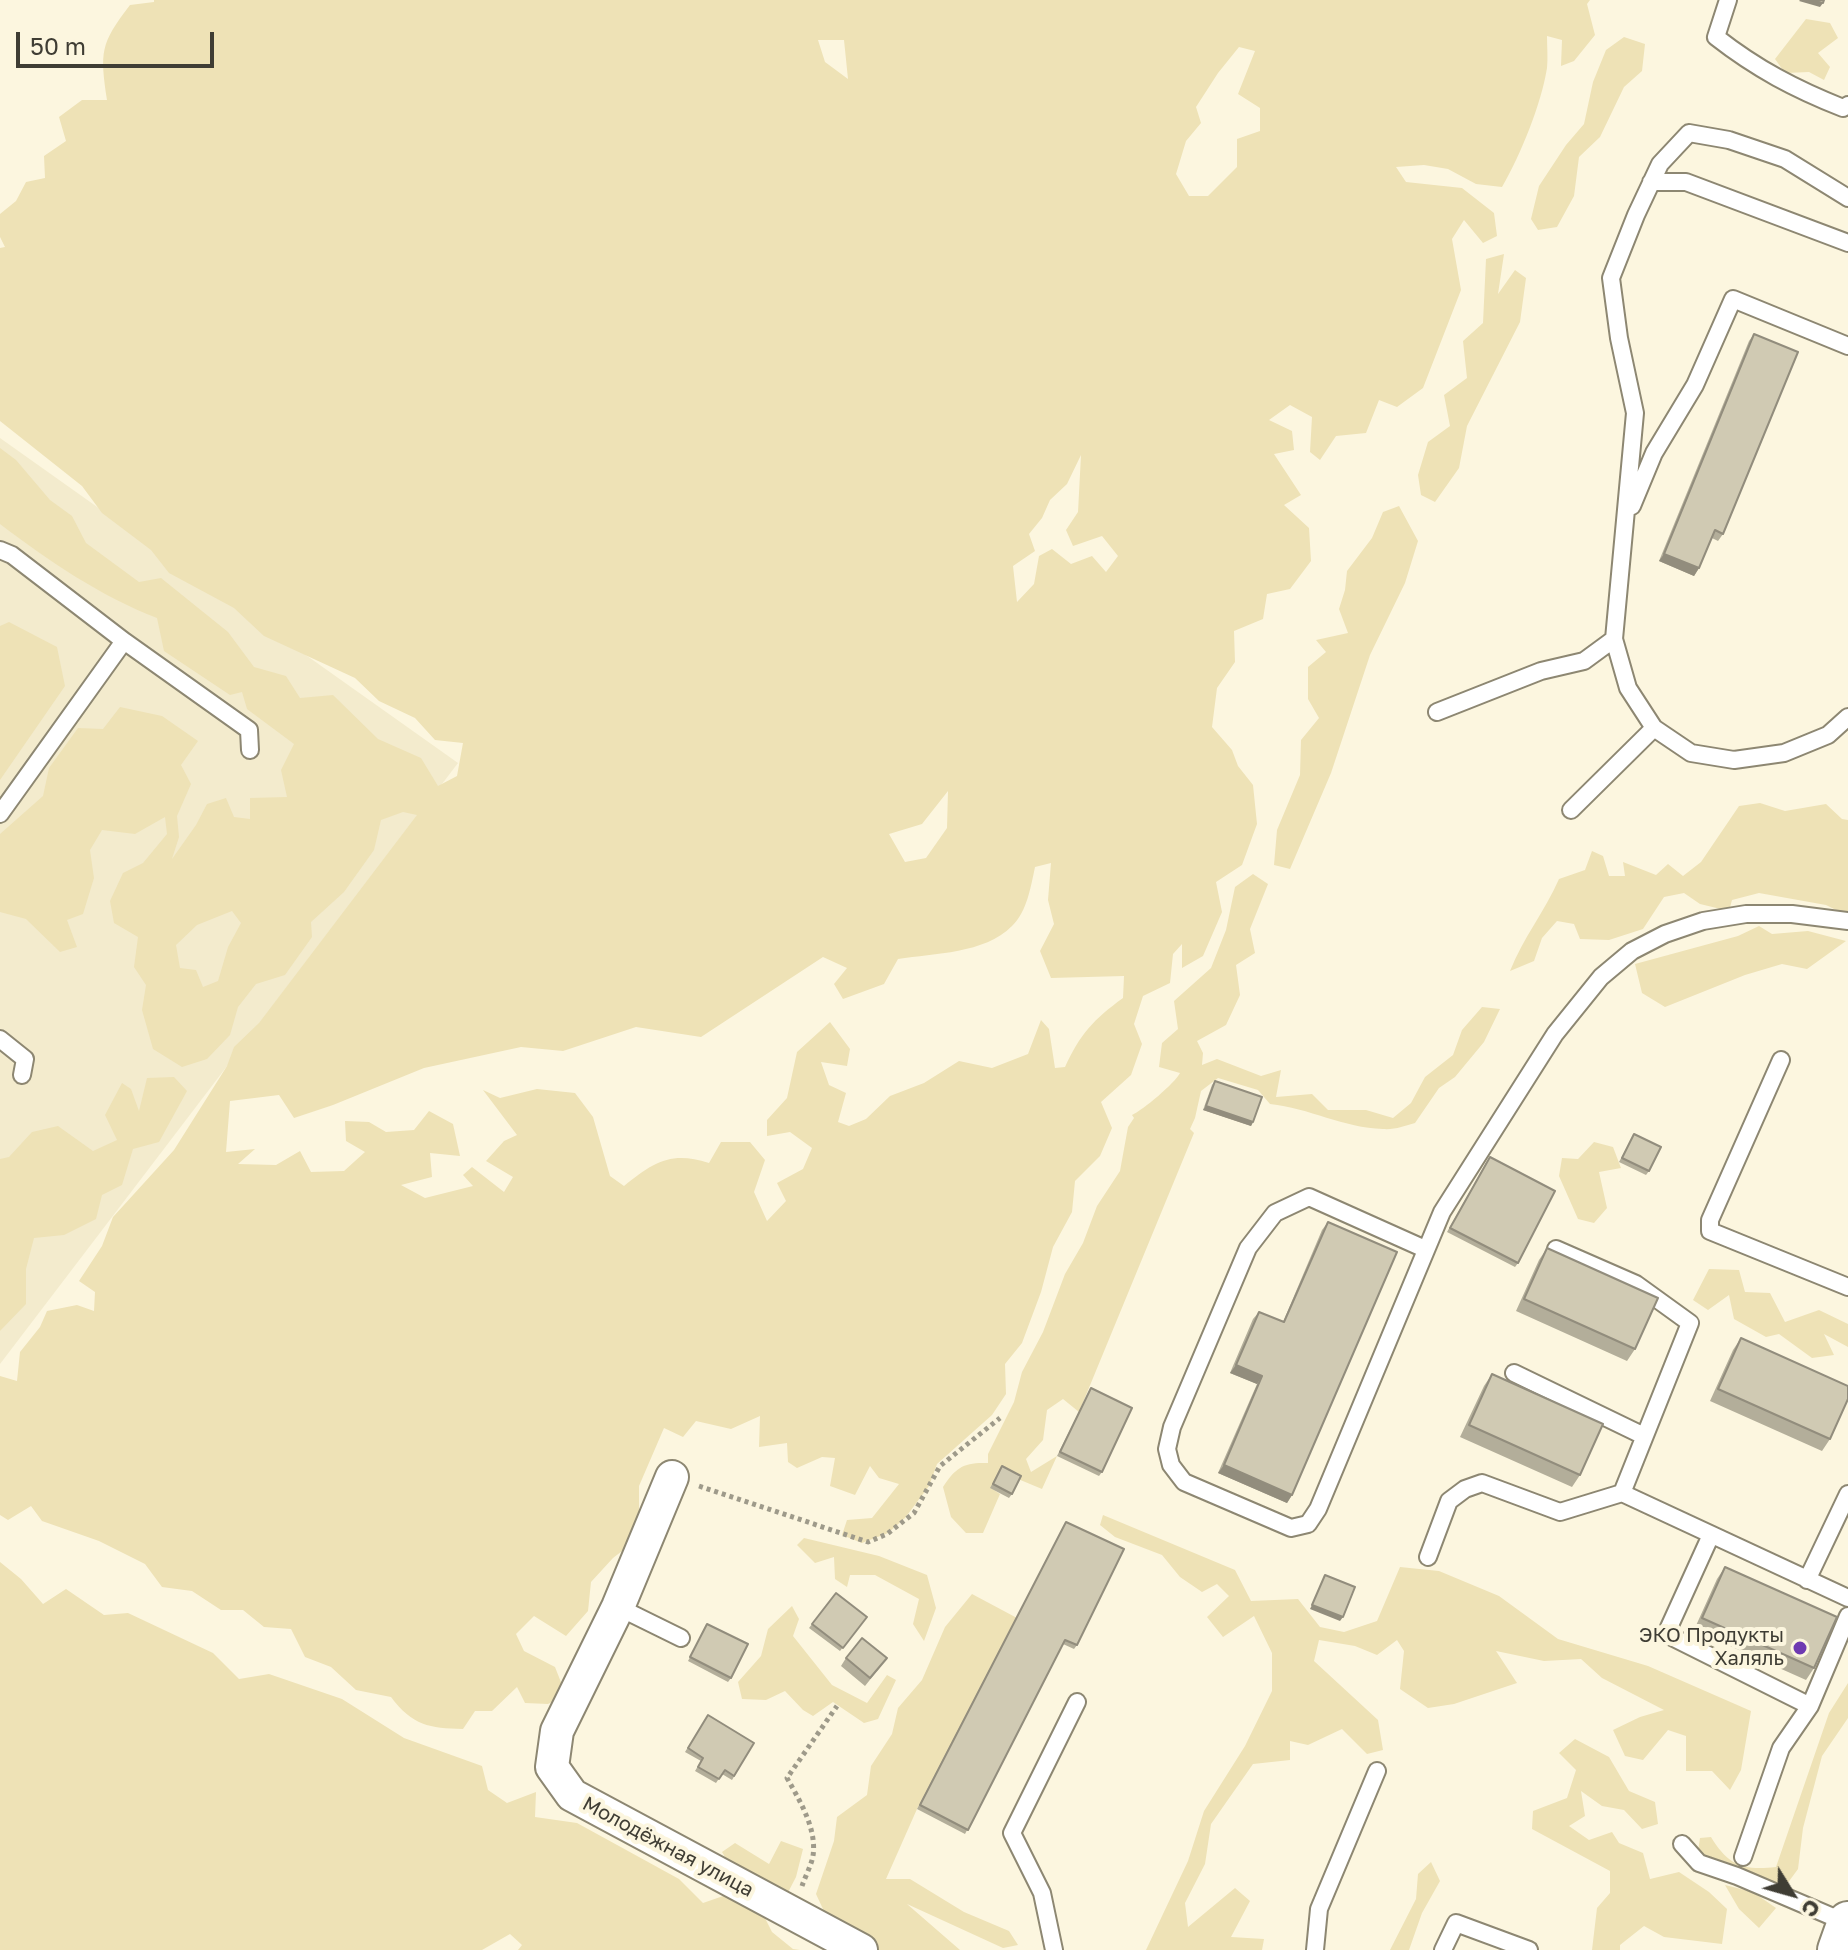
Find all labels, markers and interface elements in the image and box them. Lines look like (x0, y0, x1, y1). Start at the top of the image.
scale bar (20, 16, 218, 66)
text: 50 m (30, 31, 86, 60)
place label: ЭКО Продукты Халяль (1639, 1624, 1784, 1671)
marker: ЭКО Продукты Халяль (1791, 1639, 1809, 1657)
street label: Молодёжная улица (578, 1792, 758, 1902)
north arrow (1752, 1854, 1832, 1934)
text: С (1796, 1894, 1827, 1923)

